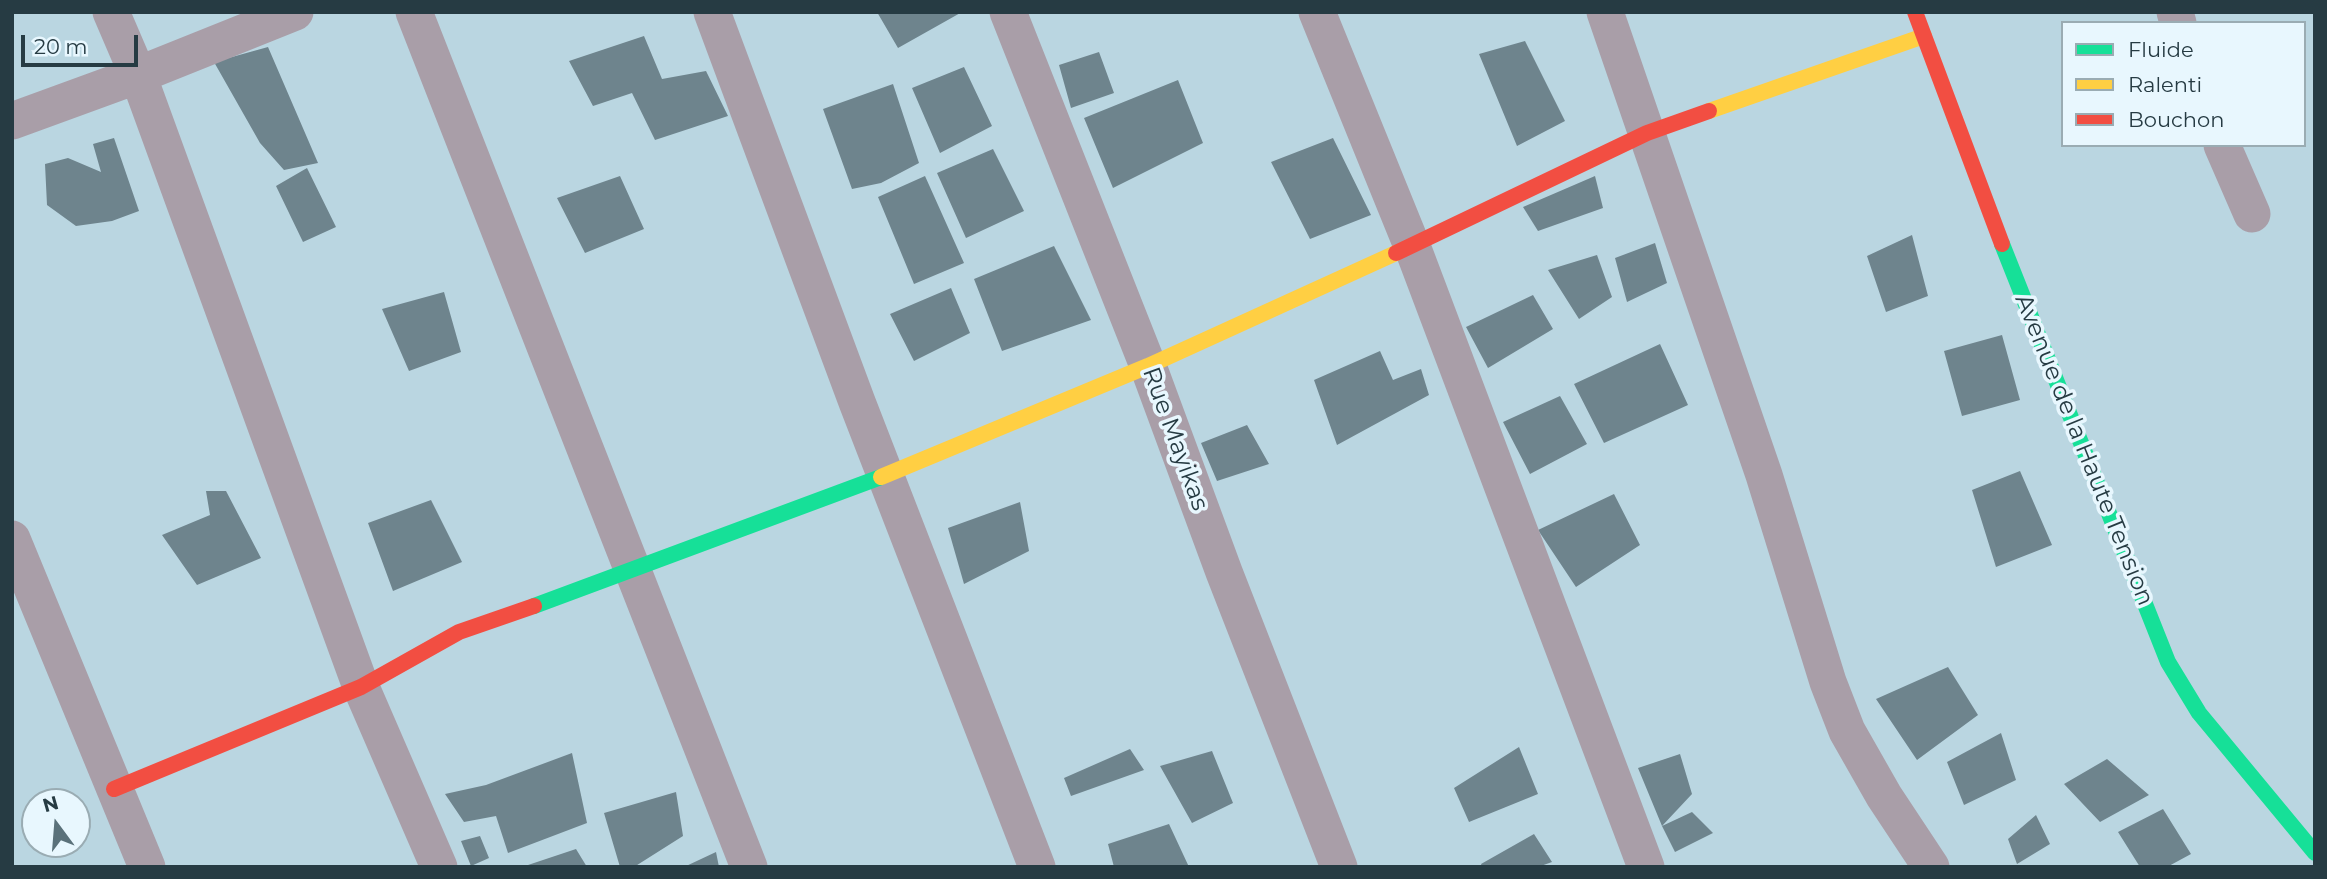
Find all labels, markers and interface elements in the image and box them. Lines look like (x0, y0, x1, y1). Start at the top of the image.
scale bar (24, 21, 142, 65)
legend (2061, 21, 2306, 147)
text: 20 m (34, 34, 88, 59)
text: Fluide (2128, 37, 2194, 62)
text: Ralenti (2128, 72, 2202, 97)
text: Bouchon (2128, 107, 2224, 132)
street label: Avenue de la Haute Tension (2008, 290, 2160, 610)
street label: Rue Mayikas (1136, 363, 1214, 515)
north arrow (21, 788, 91, 858)
text: N (40, 791, 61, 817)

